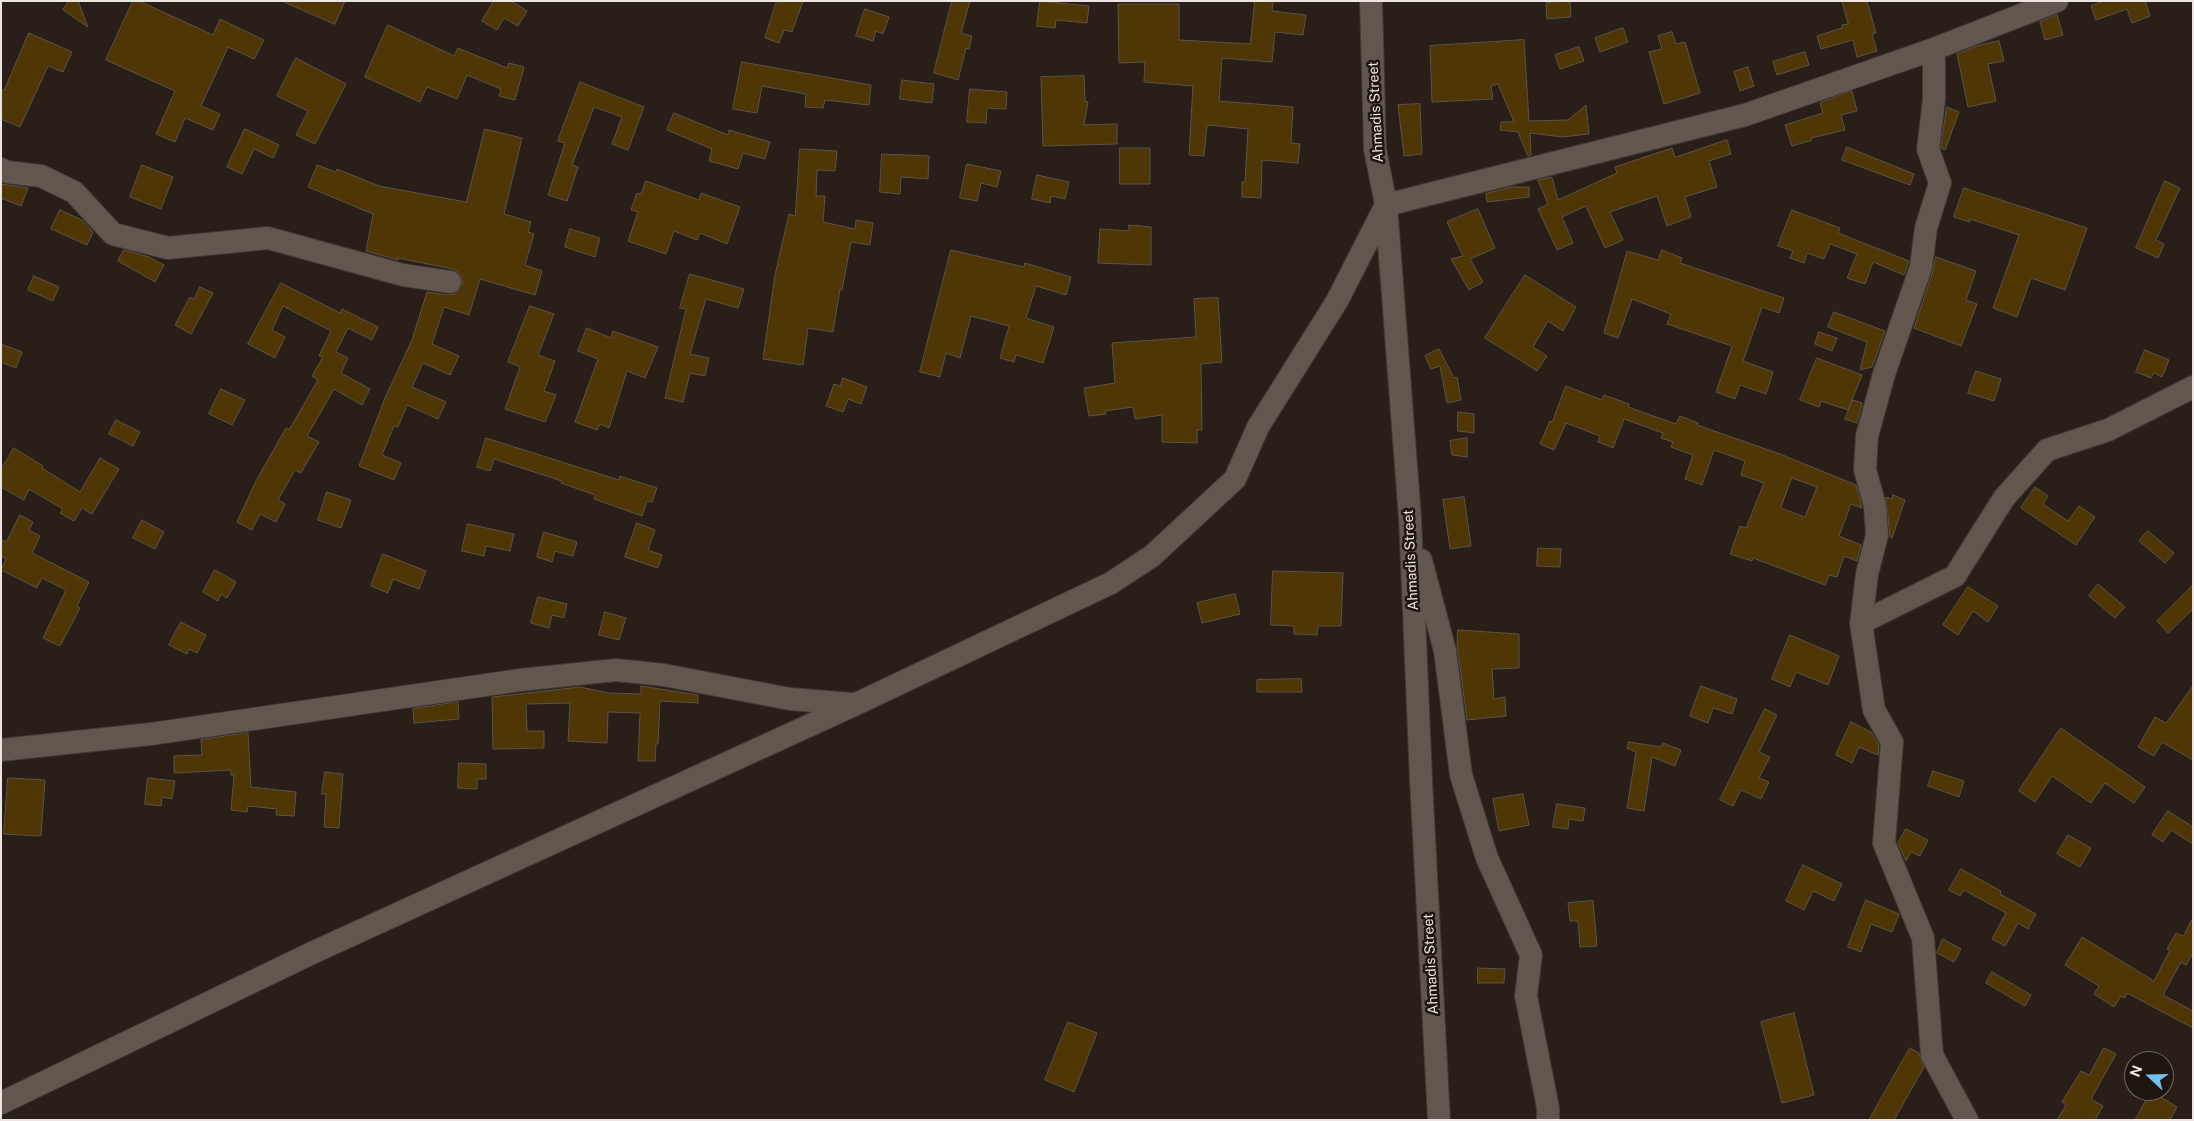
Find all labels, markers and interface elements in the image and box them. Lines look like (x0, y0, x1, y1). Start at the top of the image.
street label: Ahmadis Street (1365, 61, 1387, 163)
street label: Ahmadis Street (1400, 509, 1422, 611)
street label: Ahmadis Street (1420, 913, 1442, 1015)
north arrow (2124, 1051, 2174, 1101)
text: N (2126, 1063, 2145, 1079)

